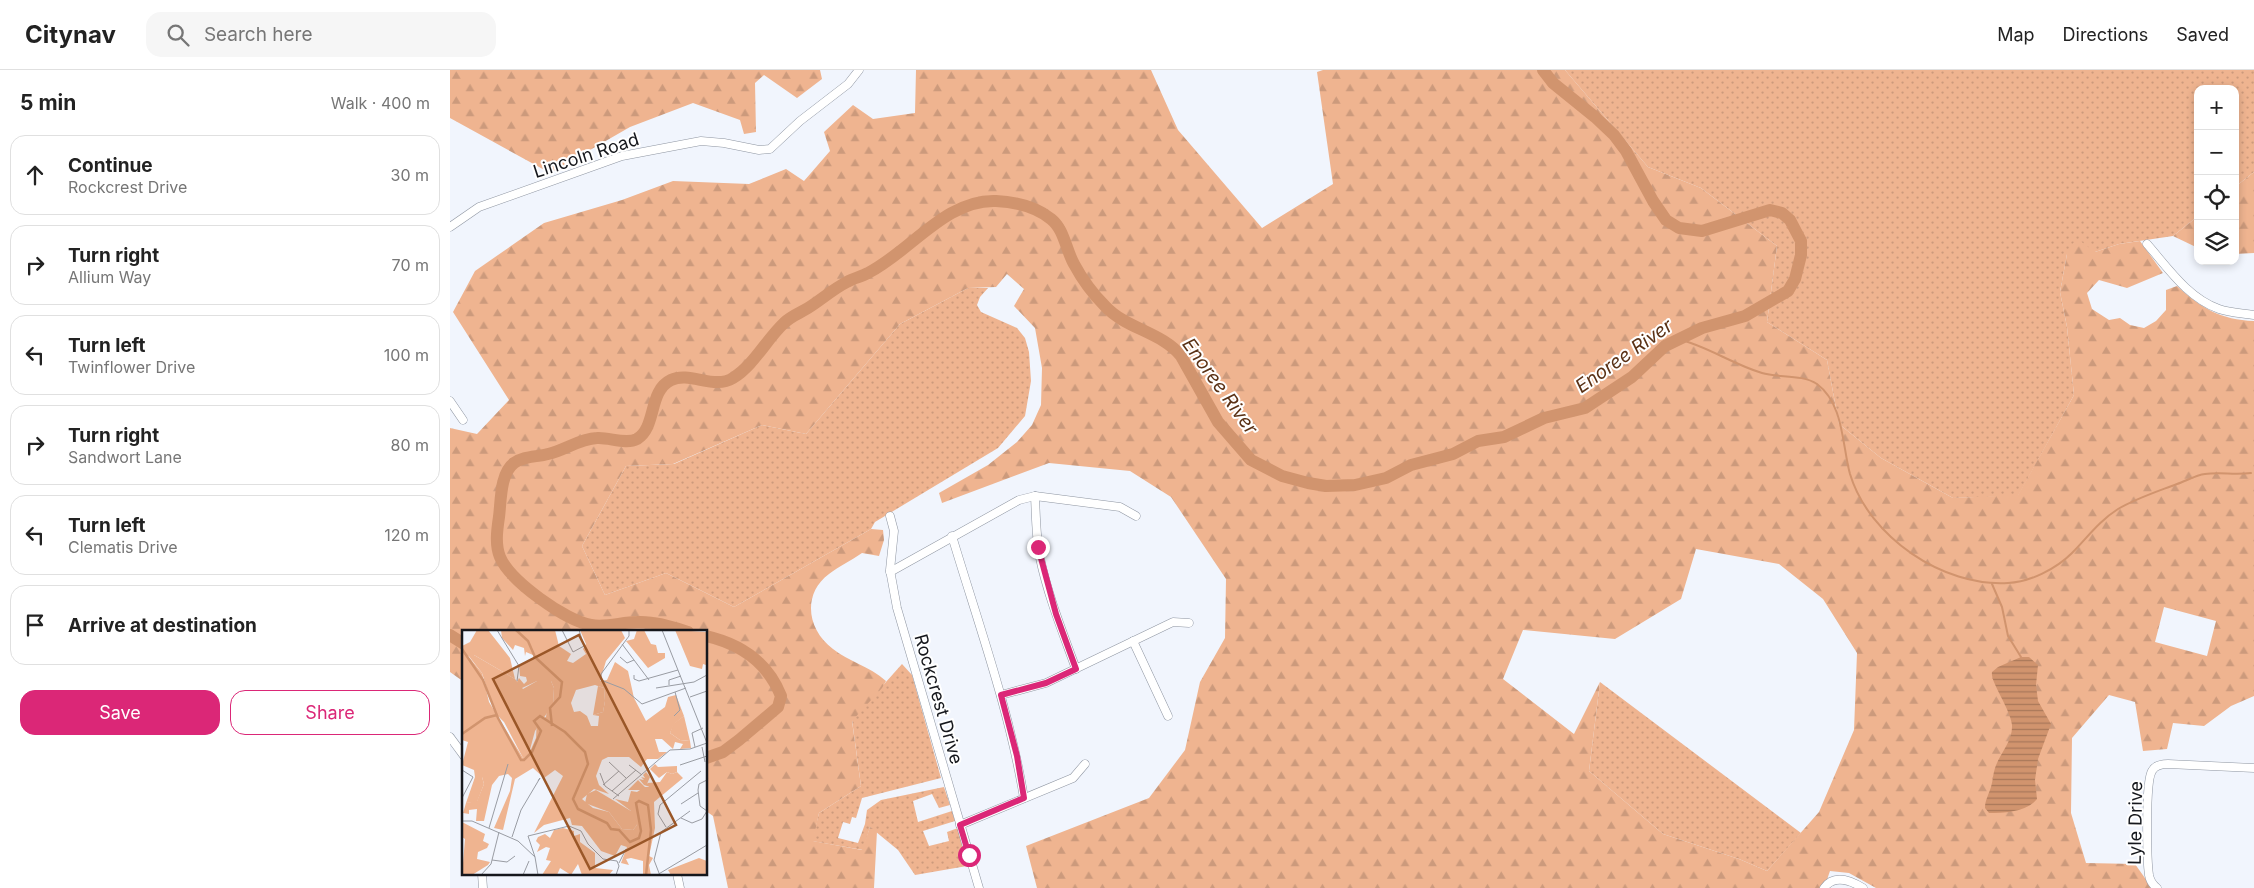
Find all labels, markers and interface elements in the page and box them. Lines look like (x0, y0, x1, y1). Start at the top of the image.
search box (146, 12, 496, 57)
text: Citynav (25, 20, 116, 49)
icon: search (164, 21, 192, 49)
text: Search here (204, 23, 313, 46)
text: Map (1997, 24, 2035, 45)
text: Directions (2063, 24, 2148, 45)
text: Saved (2176, 24, 2229, 45)
map controls (2194, 85, 2239, 265)
button: + (2194, 85, 2239, 130)
text: 5 min (20, 90, 76, 115)
text: Walk · 400 m (331, 93, 430, 113)
street label: Lincoln Road (531, 128, 641, 182)
button: − (2194, 130, 2239, 175)
text: Continue (68, 154, 153, 177)
icon: ahead (21, 161, 49, 189)
text: 30 m (391, 165, 429, 185)
button: locate (2194, 175, 2239, 220)
text: Rockcrest Drive (68, 177, 187, 197)
button: layers (2194, 220, 2239, 265)
text: Turn right (68, 244, 159, 267)
icon: right (21, 251, 49, 279)
text: 70 m (392, 255, 429, 275)
text: Allium Way (68, 267, 151, 287)
water label: Enoree River (1571, 314, 1678, 398)
water label: Enoree River (1177, 333, 1263, 439)
text: Turn left (68, 334, 146, 357)
icon: left (21, 341, 49, 369)
text: 100 m (384, 345, 429, 365)
text: Twinflower Drive (68, 357, 195, 377)
text: Turn right (68, 424, 159, 447)
icon: right (21, 431, 49, 459)
text: 80 m (390, 435, 429, 455)
text: Sandwort Lane (68, 447, 182, 467)
text: Turn left (68, 514, 146, 537)
icon: left (21, 521, 49, 549)
text: 120 m (384, 525, 429, 545)
route end (1027, 536, 1050, 559)
text: Clematis Drive (68, 537, 178, 557)
icon: arrive (21, 611, 49, 639)
text: Arrive at destination (68, 614, 257, 637)
inset map (462, 630, 708, 876)
street label: Rockcrest Drive (910, 632, 968, 766)
button: Save (20, 690, 220, 735)
button: Share (230, 690, 430, 735)
street label: Lyle Drive (2124, 781, 2146, 865)
route start (958, 844, 981, 867)

